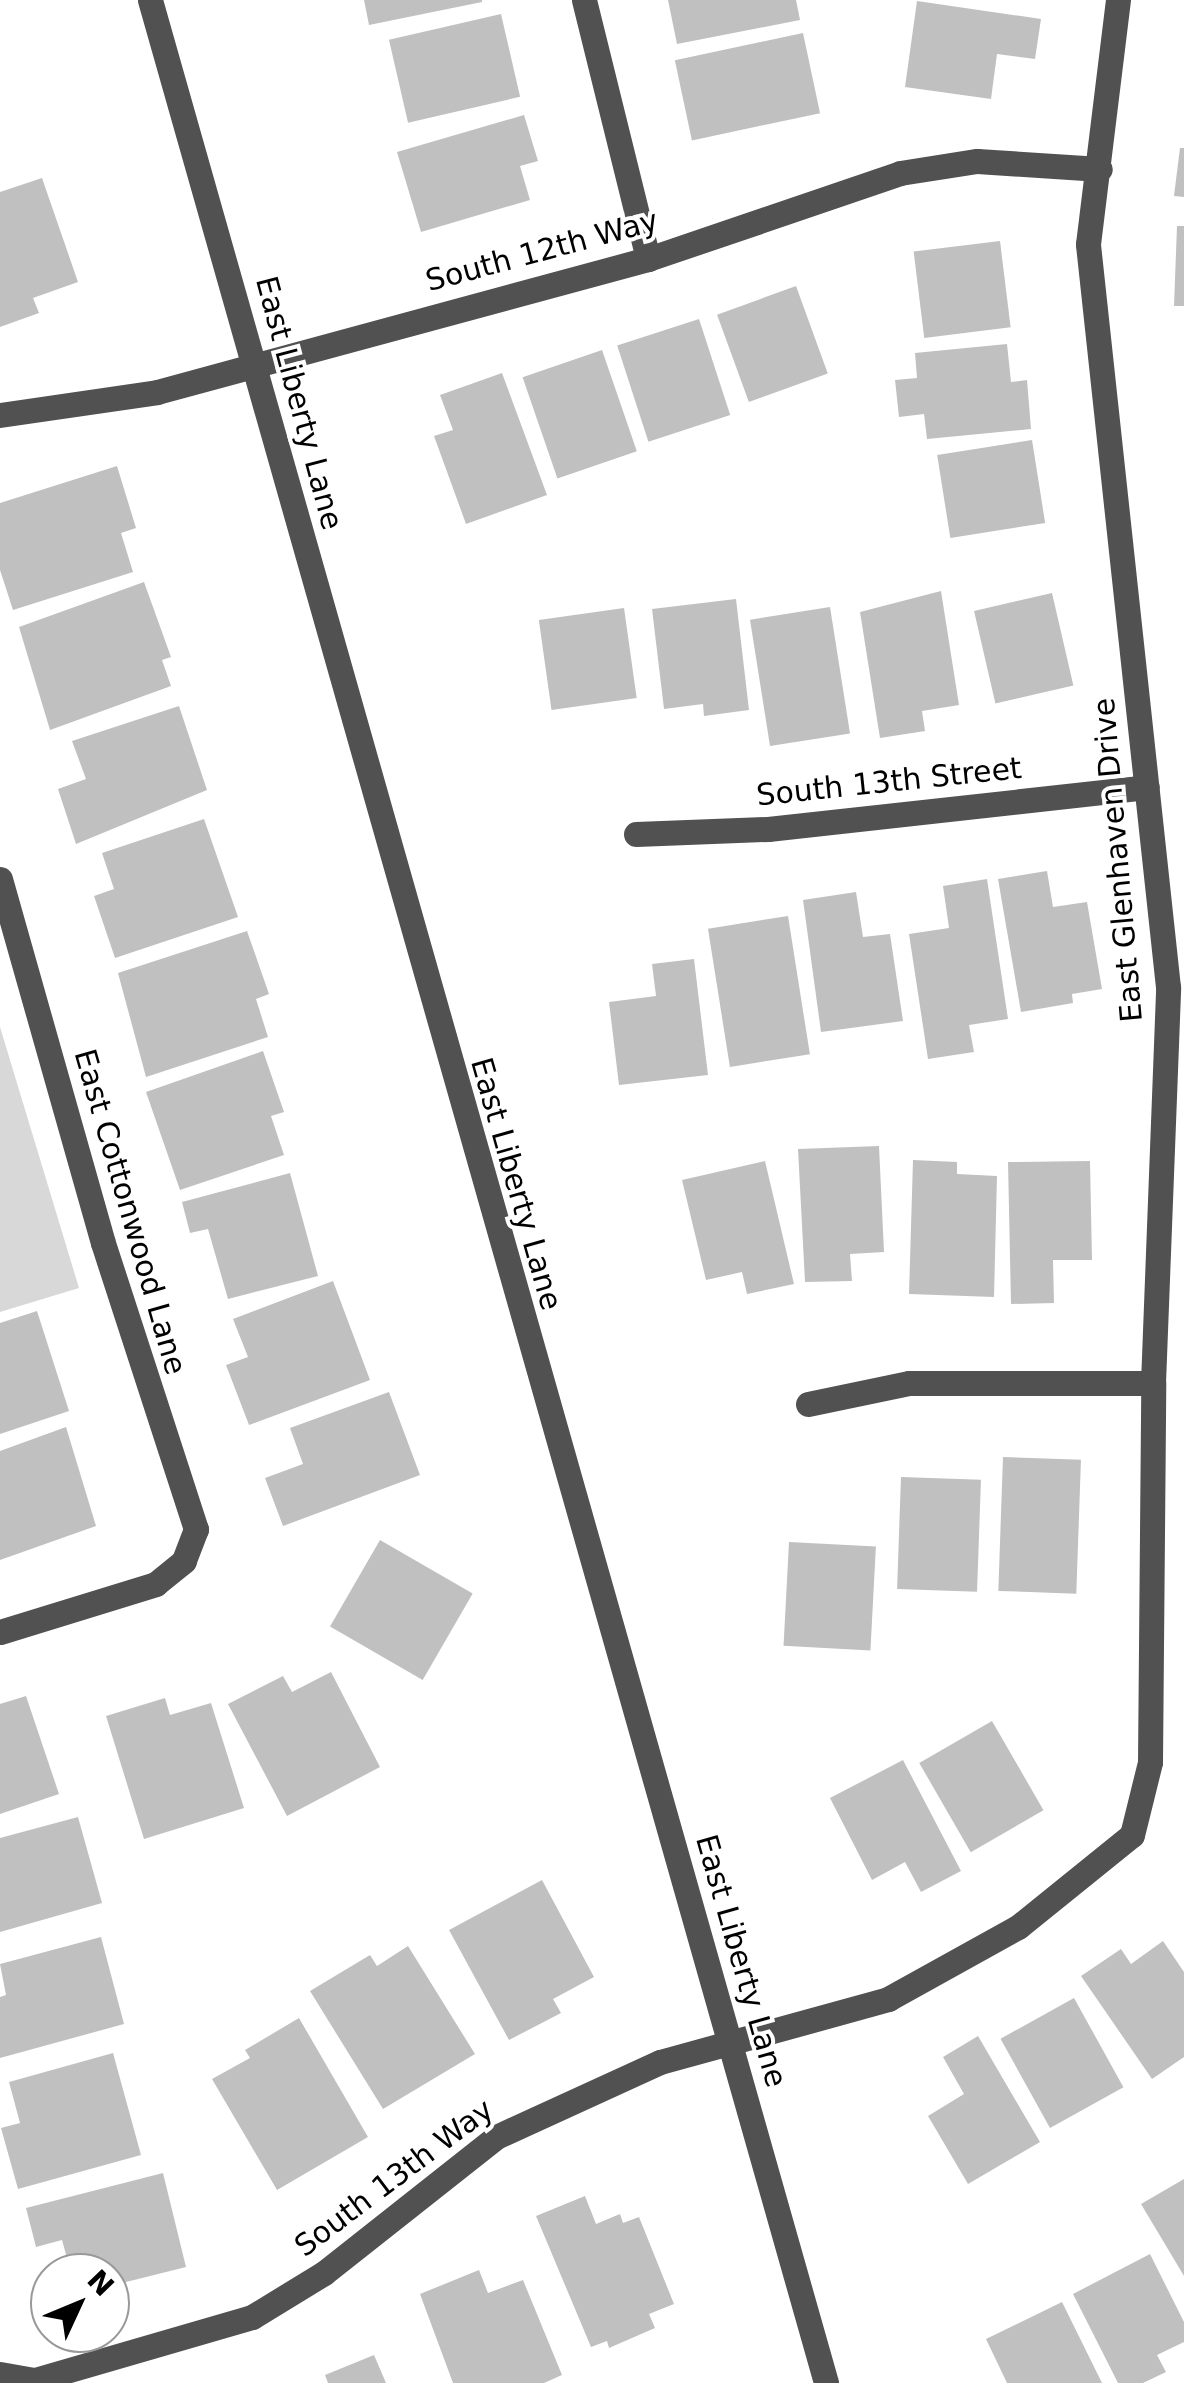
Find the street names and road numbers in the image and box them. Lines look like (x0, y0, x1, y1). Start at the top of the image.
street label: South 12th Way (422, 203, 662, 299)
street label: East Liberty Lane (248, 272, 350, 534)
street label: East Glenhaven Drive (1086, 696, 1150, 1024)
street label: South 13th Street (755, 750, 1023, 814)
street label: East Cottonwood Lane (66, 1045, 194, 1379)
street label: East Liberty Lane (463, 1054, 569, 1314)
street label: East Liberty Lane (688, 1831, 794, 2091)
street label: South 13th Way (288, 2092, 500, 2264)

